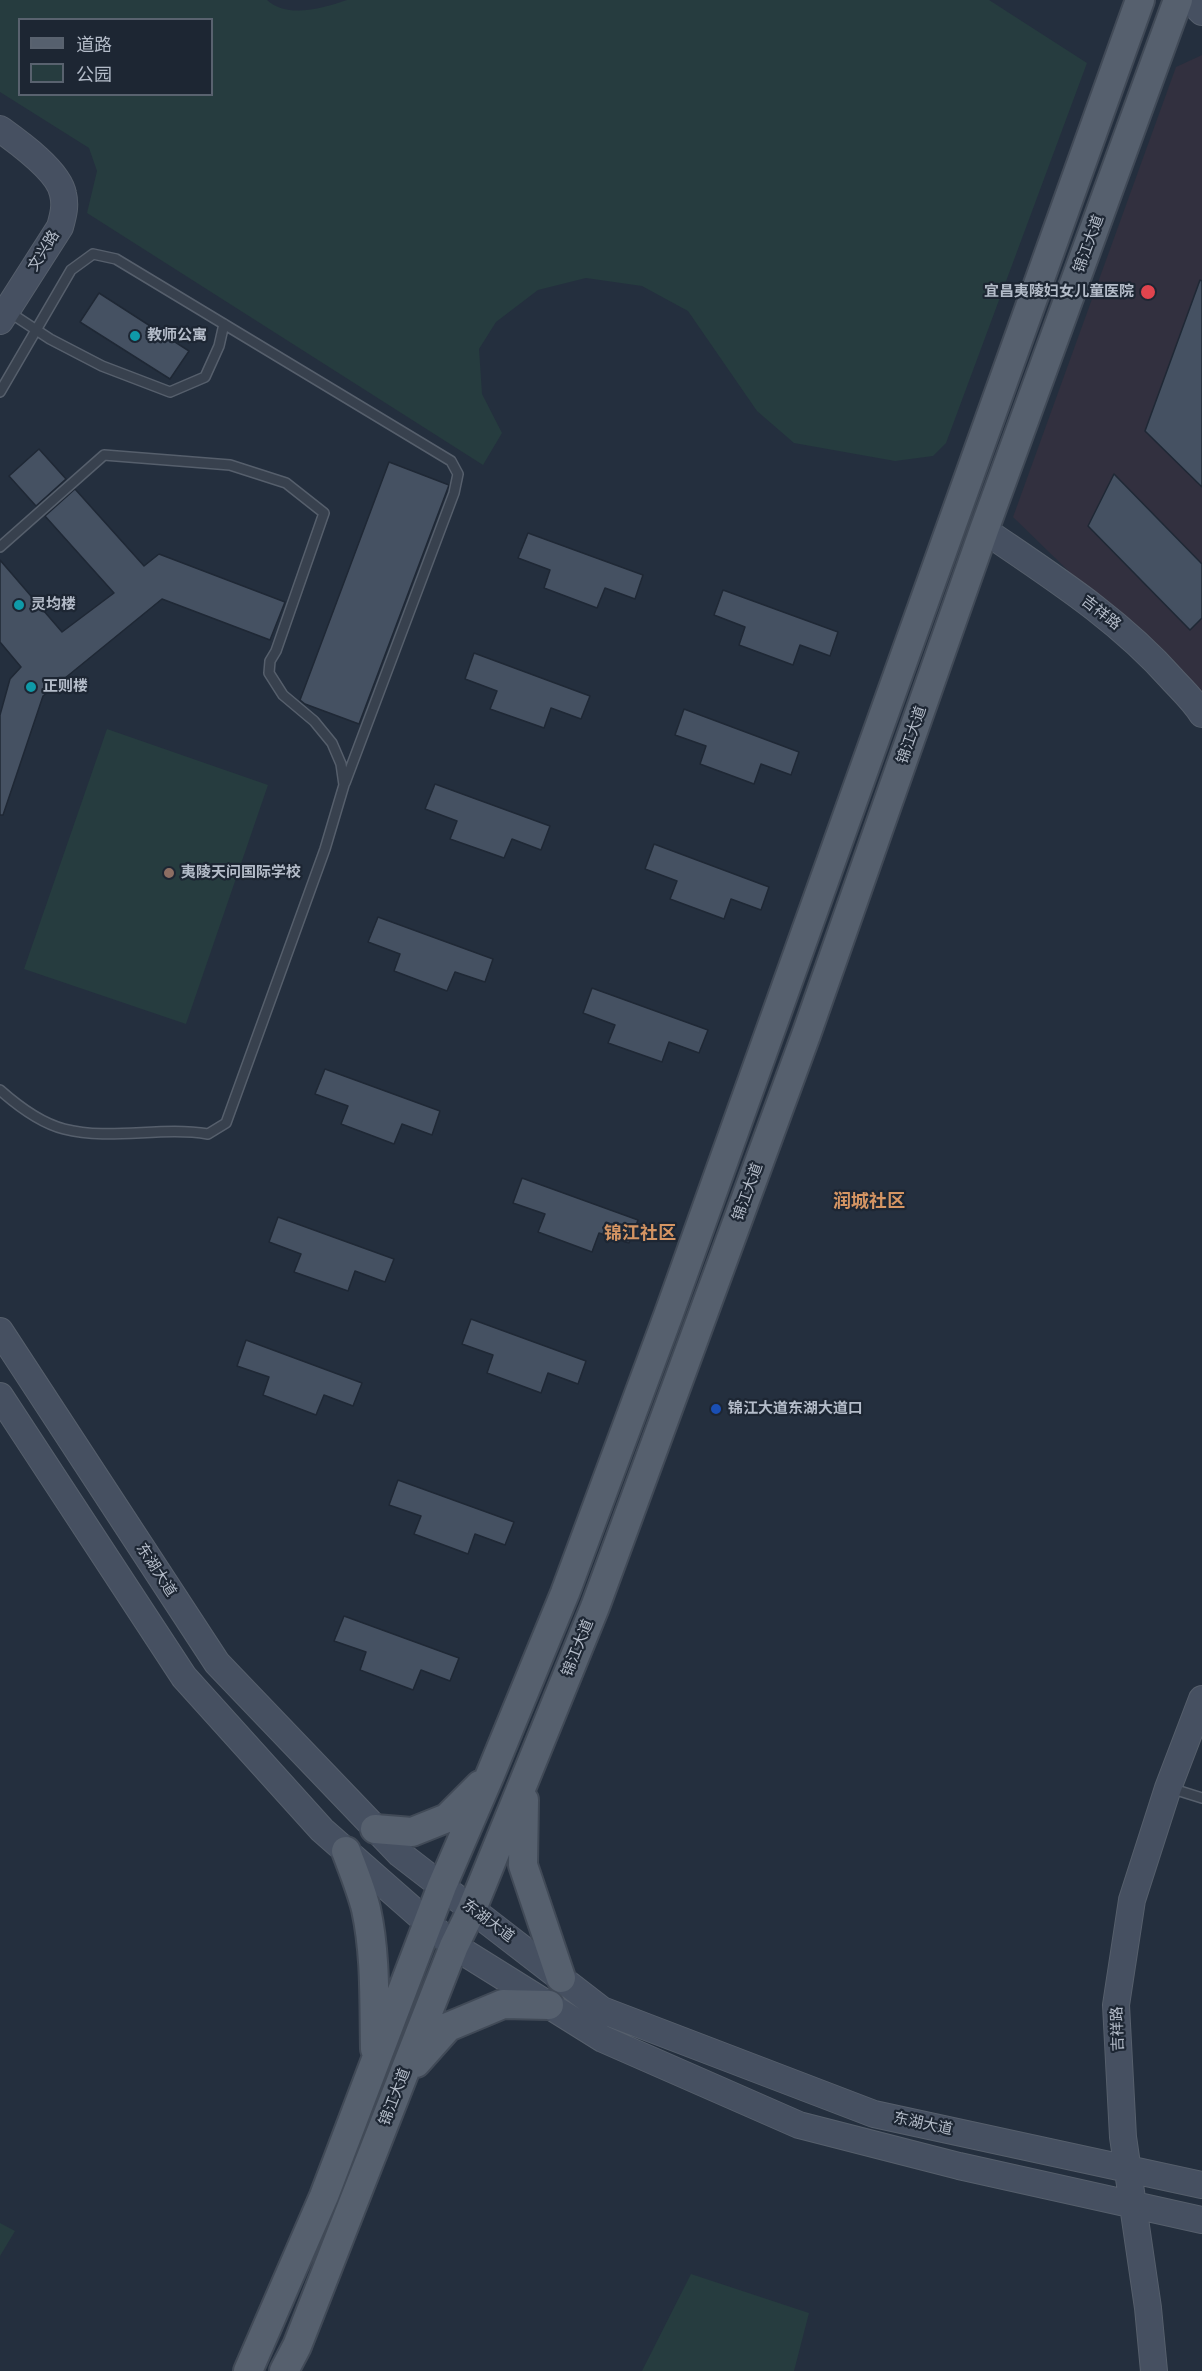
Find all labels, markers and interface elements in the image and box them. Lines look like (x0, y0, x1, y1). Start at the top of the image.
legend (18, 18, 213, 96)
text: 道路 (76, 33, 112, 56)
text: 公园 (76, 63, 112, 86)
street label: 锦江大道 (1070, 213, 1108, 275)
street label: 文兴路 (24, 227, 64, 275)
place label: 宜昌夷陵妇女儿童医院 (984, 283, 1134, 301)
marker: 宜昌夷陵妇女儿童医院 (1139, 283, 1157, 301)
place label: 教师公寓 (147, 327, 207, 345)
marker: 教师公寓 (128, 329, 142, 343)
street label: 吉祥路 (1078, 592, 1124, 634)
place label: 灵均楼 (31, 596, 76, 614)
marker: 灵均楼 (12, 598, 26, 612)
place label: 正则楼 (43, 678, 88, 696)
marker: 正则楼 (24, 680, 38, 694)
street label: 锦江大道 (894, 704, 930, 766)
place label: 夷陵天问国际学校 (181, 864, 301, 882)
marker: 夷陵天问国际学校 (162, 866, 176, 880)
street label: 锦江大道 (729, 1161, 767, 1223)
district label: 润城社区 (833, 1191, 905, 1213)
district label: 锦江社区 (604, 1223, 676, 1245)
place label: 锦江大道东湖大道口 (728, 1400, 863, 1418)
marker: 锦江大道东湖大道口 (709, 1402, 723, 1416)
street label: 东湖大道 (132, 1540, 180, 1600)
street label: 锦江大道 (558, 1617, 598, 1679)
street label: 东湖大道 (459, 1896, 517, 1946)
street label: 吉祥路 (1108, 2006, 1128, 2052)
street label: 锦江大道 (376, 2066, 414, 2128)
street label: 东湖大道 (892, 2109, 954, 2139)

